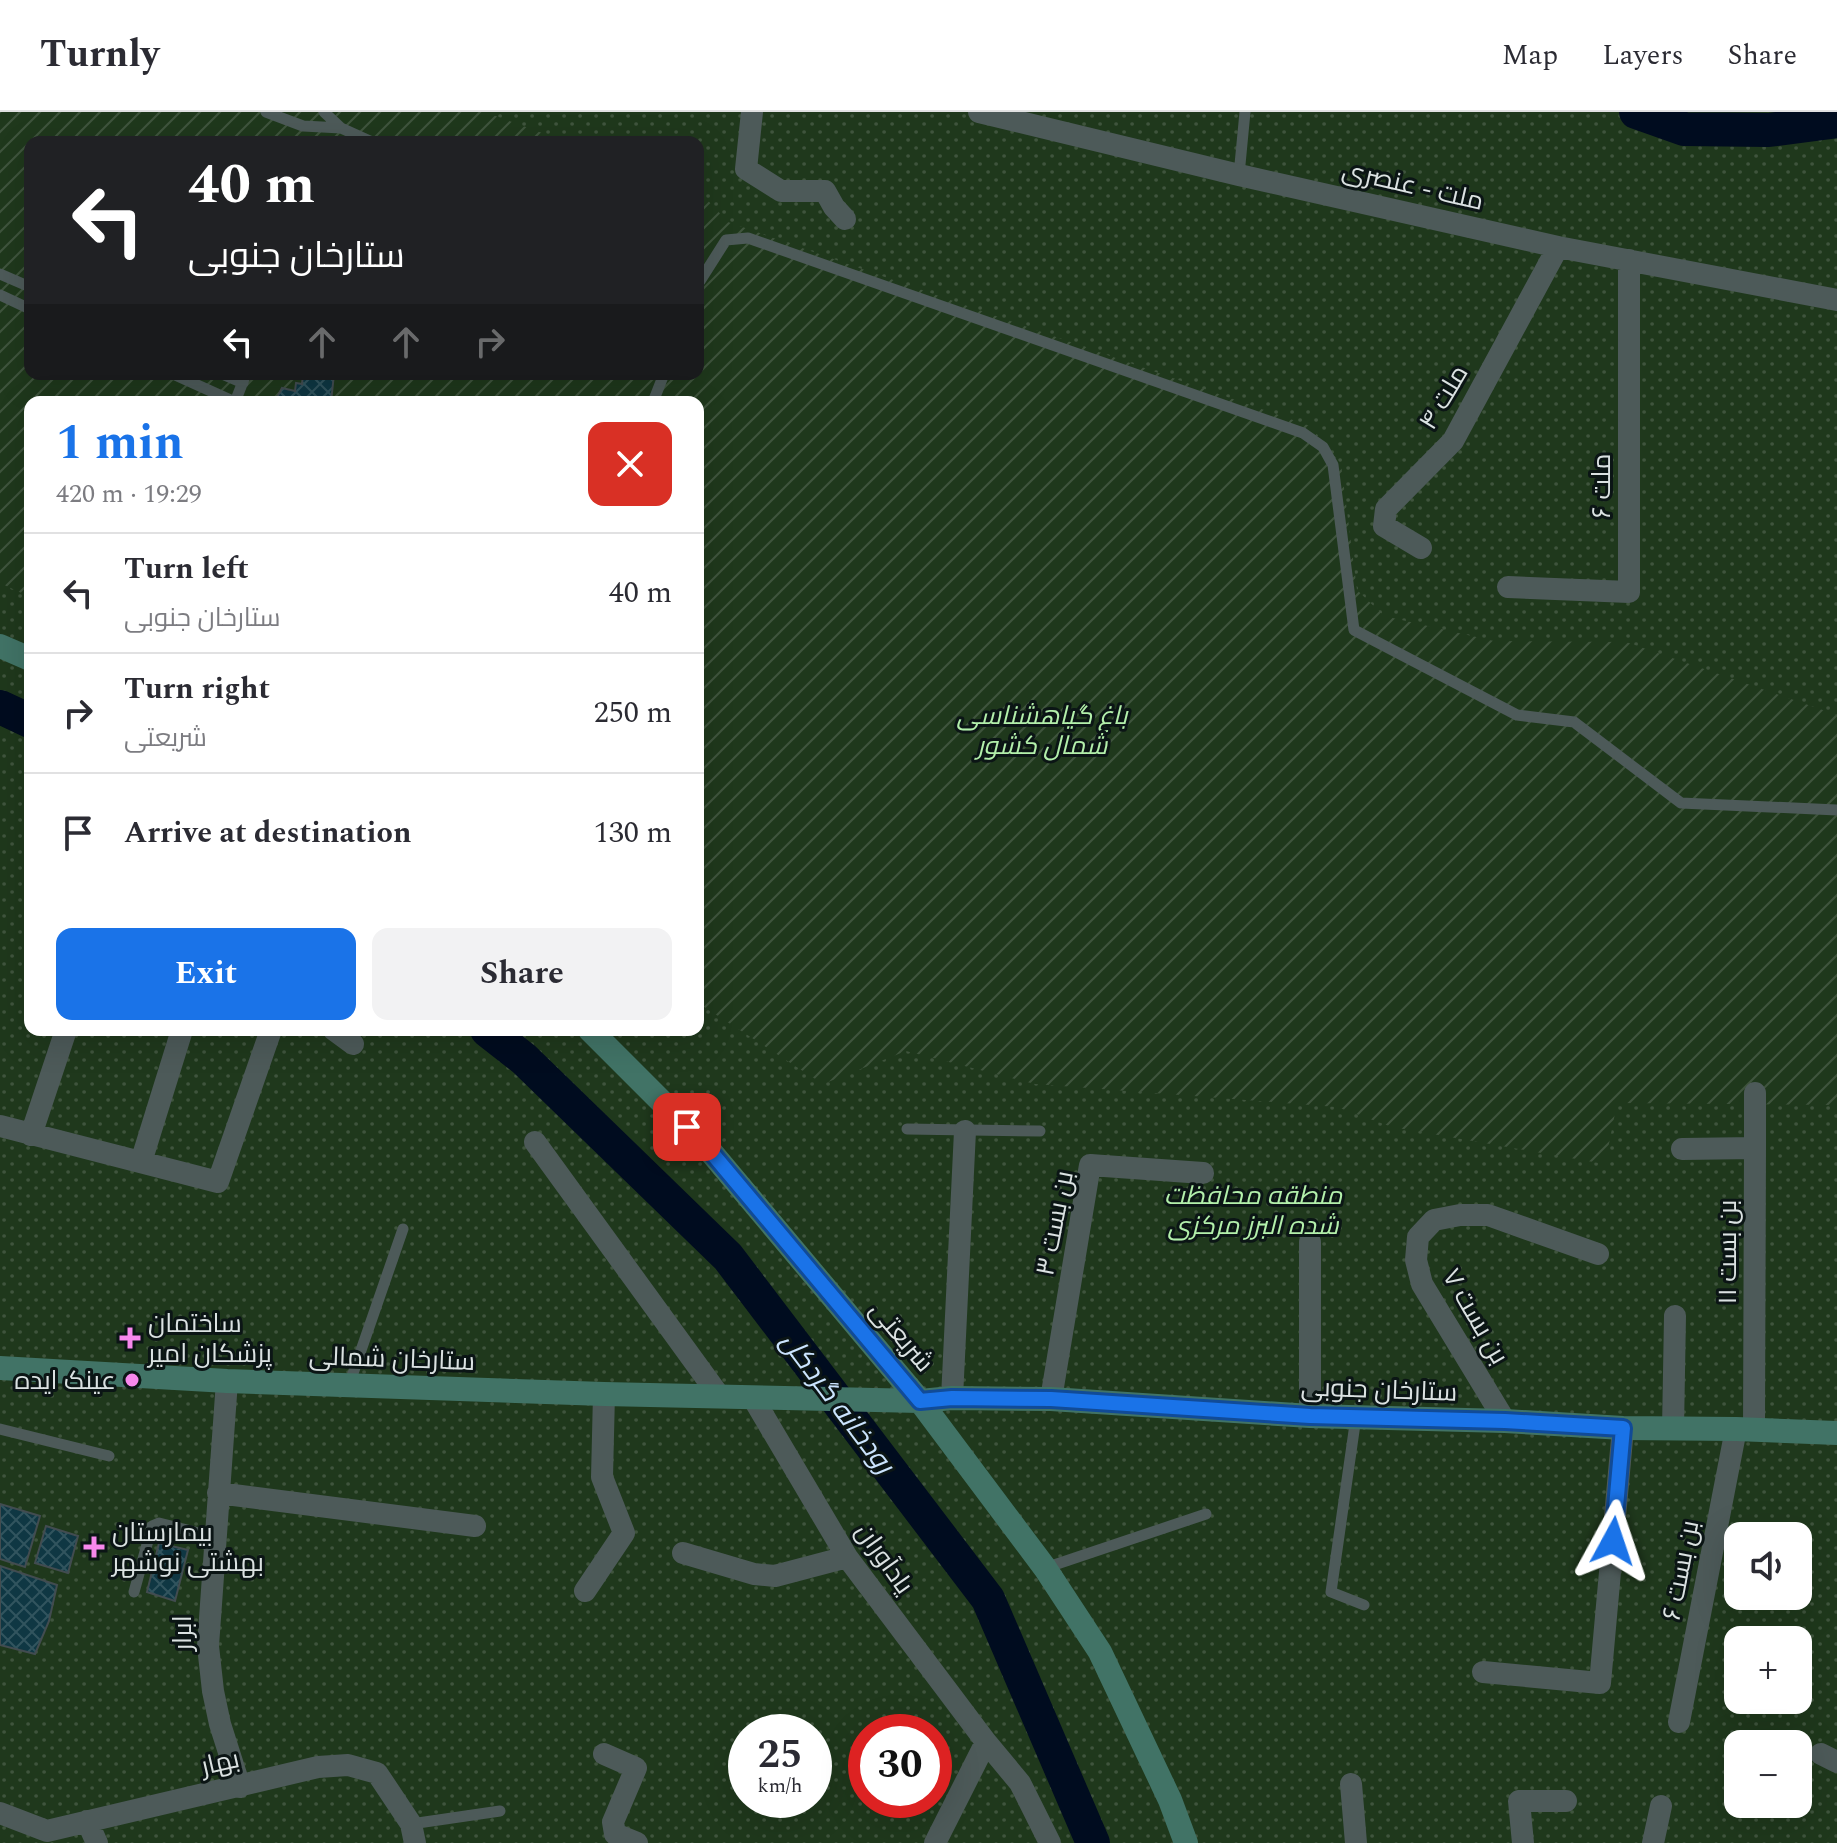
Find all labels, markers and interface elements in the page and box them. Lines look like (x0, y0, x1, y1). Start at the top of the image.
text: Turnly (40, 26, 159, 84)
text: Map (1502, 34, 1558, 77)
text: Layers (1602, 34, 1684, 77)
text: Share (1728, 34, 1797, 77)
text: 40 m (188, 143, 315, 228)
street label: ملت - عنصری (1338, 150, 1487, 222)
icon: left (56, 168, 160, 272)
text: ستارخان جنوبی (188, 229, 405, 284)
icon: left (216, 320, 260, 364)
icon: ahead (300, 320, 344, 364)
icon: ahead (384, 320, 428, 364)
icon: right (468, 320, 512, 364)
street label: ملت ۴ (1409, 357, 1479, 438)
text: 1 min (56, 407, 184, 480)
button: close (588, 422, 672, 506)
street label: ملت ۶ (1582, 454, 1622, 518)
text: 420 m · 19:29 (56, 474, 202, 514)
text: Turn left (124, 546, 249, 592)
text: 40 m (609, 570, 672, 616)
icon: left (56, 571, 100, 615)
text: ستارخان جنوبی (124, 598, 281, 638)
text: Turn right (124, 666, 270, 712)
text: 250 m (594, 690, 672, 736)
icon: right (56, 691, 100, 735)
park label: باغ گیاهشناسی شمال کشور (957, 696, 1129, 766)
text: شریعتی (124, 718, 207, 758)
text: Arrive at destination (124, 810, 411, 856)
text: 130 m (594, 810, 672, 856)
icon: arrive (56, 811, 100, 855)
button: Exit (56, 928, 356, 1020)
button: Share (372, 928, 672, 1020)
pin (653, 1093, 721, 1161)
icon: arrive (665, 1105, 709, 1149)
street label: بن بست ۳ (1025, 1167, 1085, 1279)
park label: منطقه محافظت شده البرز مرکزی (1164, 1176, 1342, 1246)
street label: بن بست ۱۱ (1708, 1200, 1748, 1304)
street label: بن بست ۷ (1432, 1261, 1519, 1372)
street label: شریعتی (859, 1292, 943, 1381)
place label: ساختمان پزشکان امیر (146, 1304, 272, 1374)
water label: رودخانه گردکل (769, 1323, 906, 1484)
marker: ساختمان پزشکان امیر (119, 1327, 141, 1349)
street label: ستارخان شمالی (308, 1336, 476, 1382)
place label: عینک ایده (15, 1361, 116, 1401)
street label: ستارخان جنوبی (1300, 1367, 1458, 1413)
marker: عینک ایده (123, 1371, 141, 1389)
position arrow (1571, 1499, 1655, 1583)
place label: بیمارستان بهشتی نوشهر (110, 1513, 264, 1583)
street label: یادآوران (845, 1515, 923, 1603)
street label: بن بست ۶ (1652, 1517, 1710, 1624)
map controls (1724, 1522, 1812, 1818)
button: sound (1724, 1522, 1812, 1610)
marker: بیمارستان بهشتی نوشهر (83, 1536, 105, 1558)
street label: ابرار (163, 1615, 203, 1653)
button: + (1724, 1626, 1812, 1714)
speed limit sign: 30 (848, 1714, 952, 1818)
text: 25 (758, 1725, 802, 1786)
button: − (1724, 1730, 1812, 1818)
street label: بهار (195, 1739, 244, 1787)
text: km/h (758, 1771, 803, 1801)

